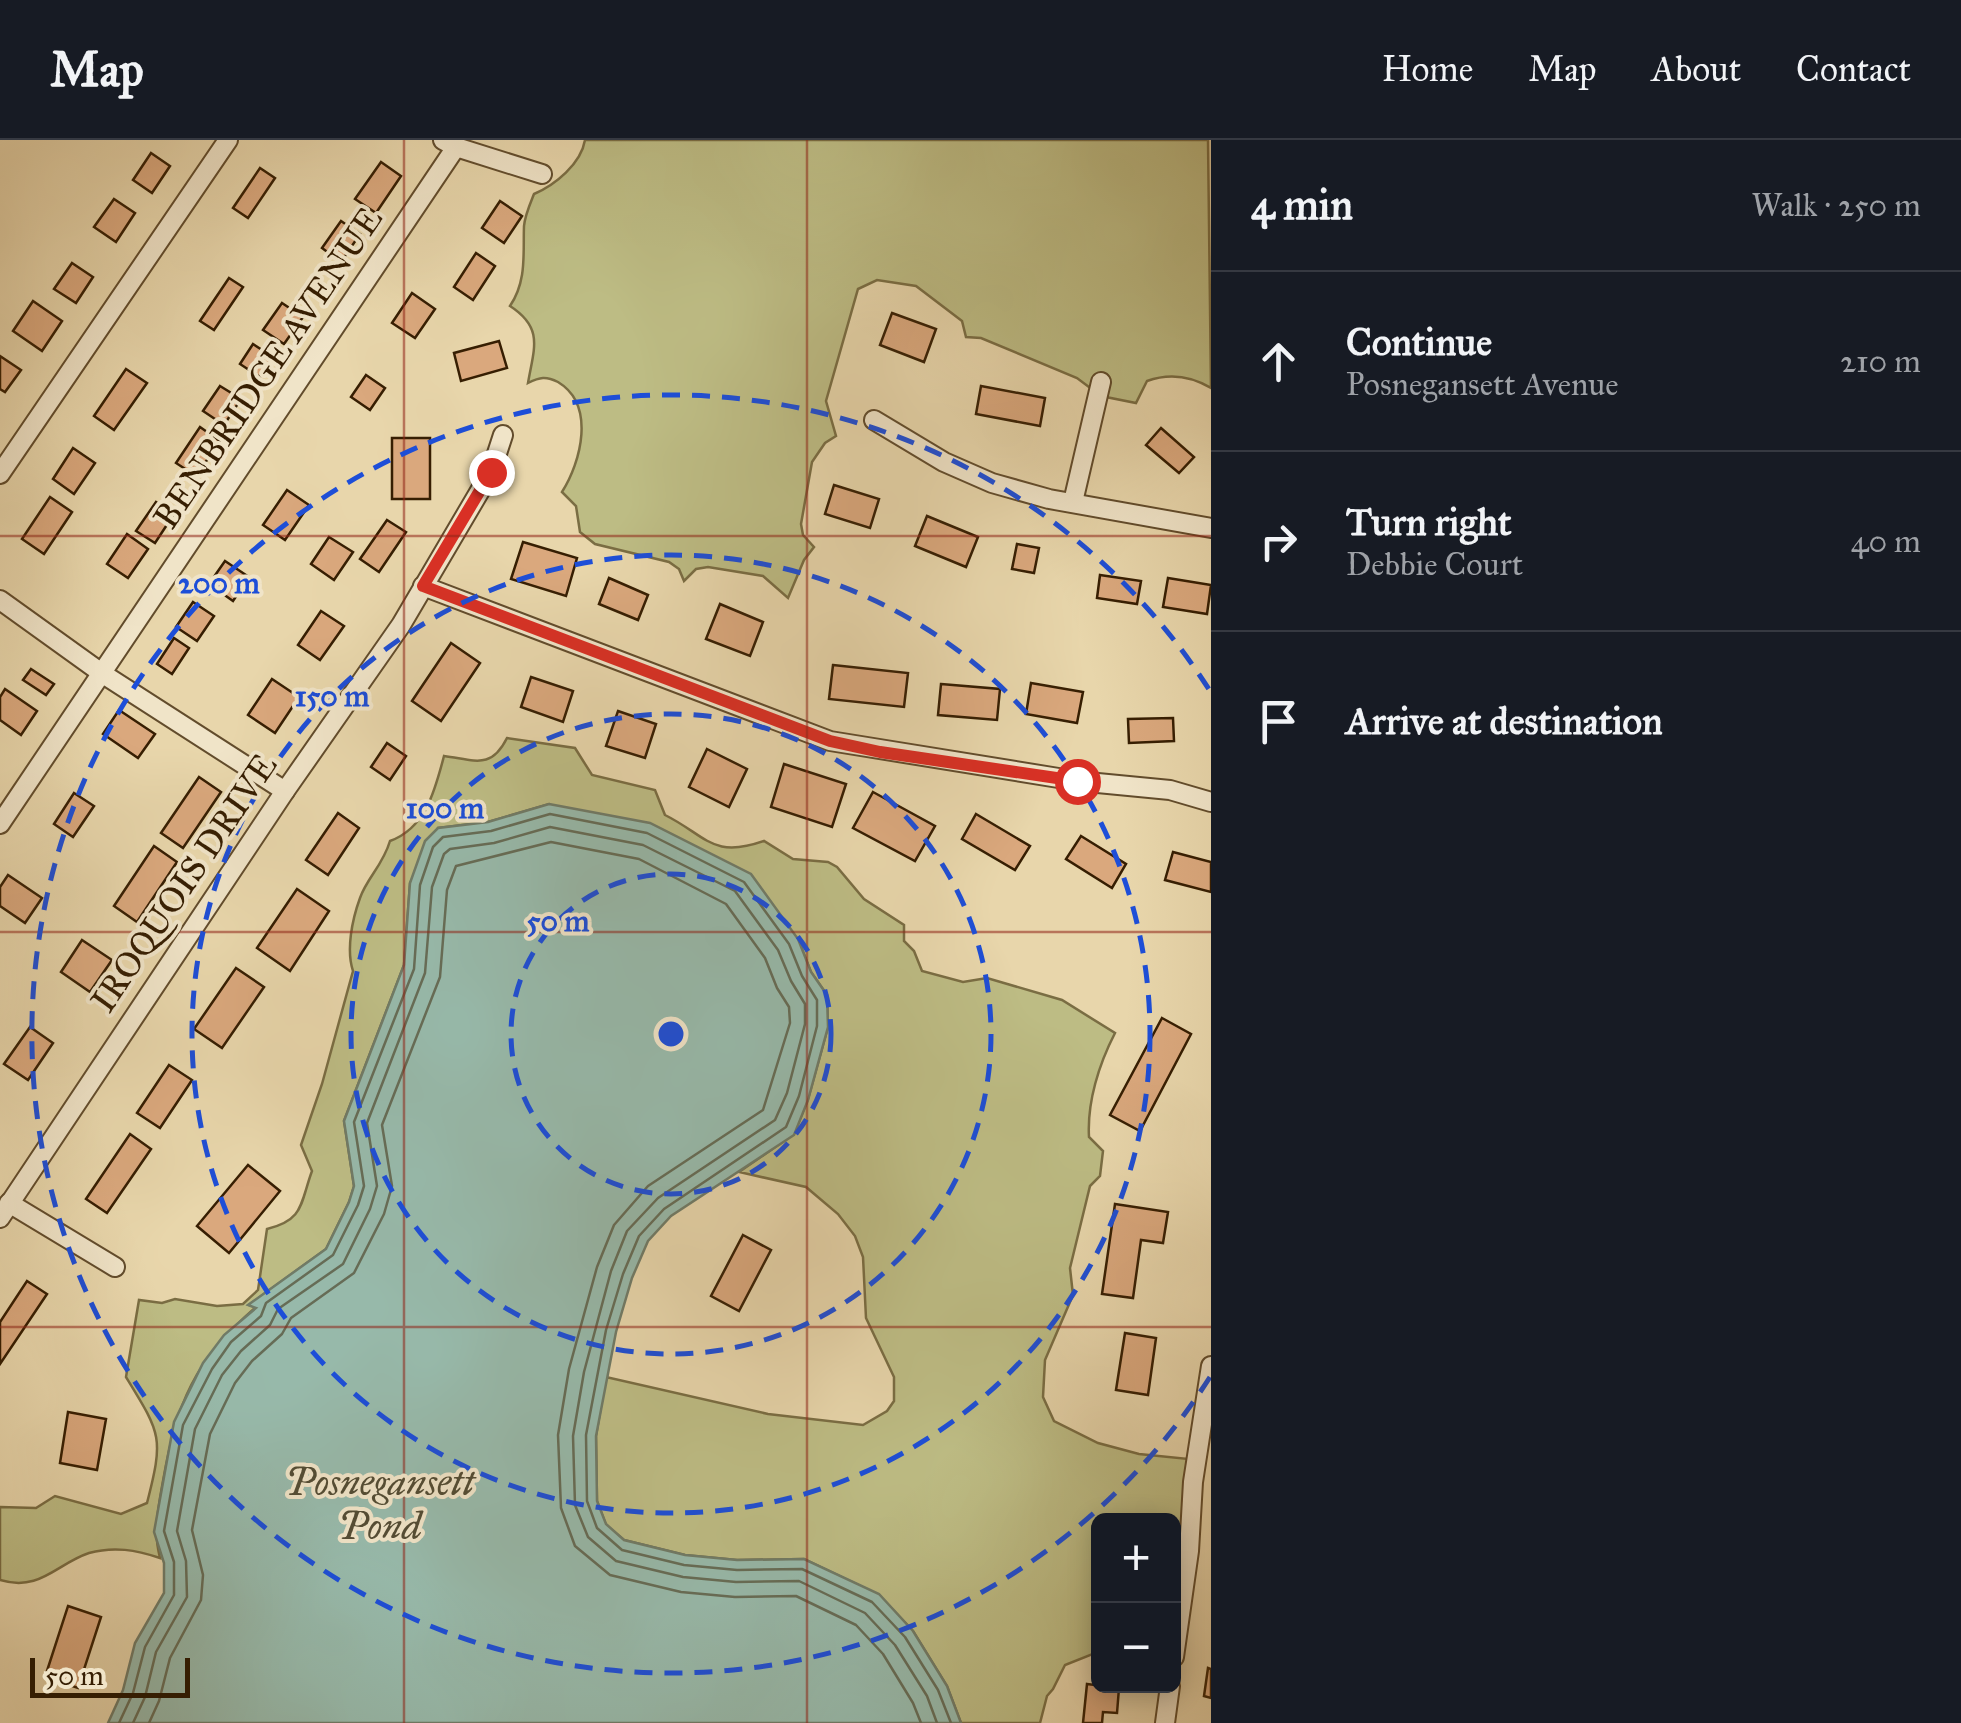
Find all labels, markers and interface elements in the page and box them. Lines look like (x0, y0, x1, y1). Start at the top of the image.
text: Map (50, 40, 144, 99)
text: Home (1382, 48, 1473, 91)
text: Map (1528, 48, 1597, 91)
text: About (1652, 48, 1741, 91)
text: Contact (1796, 48, 1911, 91)
text: 4 min (1251, 179, 1353, 231)
text: Walk · 250 m (1752, 186, 1921, 225)
street label: BENBRIDGE AVENUE (144, 199, 392, 537)
text: Continue (1346, 319, 1492, 365)
icon: ahead (1251, 334, 1306, 389)
text: 210 m (1840, 342, 1921, 381)
text: Posnegansett Avenue (1346, 365, 1619, 404)
route end (469, 450, 515, 496)
text: Turn right (1346, 499, 1512, 545)
icon: right (1251, 514, 1306, 569)
text: 40 m (1851, 522, 1921, 561)
text: Debbie Court (1346, 545, 1523, 584)
text: 200 m (178, 565, 260, 601)
text: 150 m (295, 678, 370, 714)
icon: arrive (1251, 694, 1306, 749)
text: Arrive at destination (1346, 698, 1663, 744)
street label: IROQUOIS DRIVE (82, 746, 286, 1020)
route start (1055, 759, 1101, 805)
text: 100 m (406, 790, 485, 826)
text: 50 m (526, 903, 590, 939)
centre of rings (653, 1016, 689, 1052)
water label: Posnegansett Pond (285, 1459, 477, 1549)
map controls (1091, 1513, 1181, 1693)
button: + (1091, 1513, 1181, 1603)
button: − (1091, 1603, 1181, 1693)
scale bar (30, 1653, 190, 1698)
text: 50 m (45, 1658, 104, 1693)

